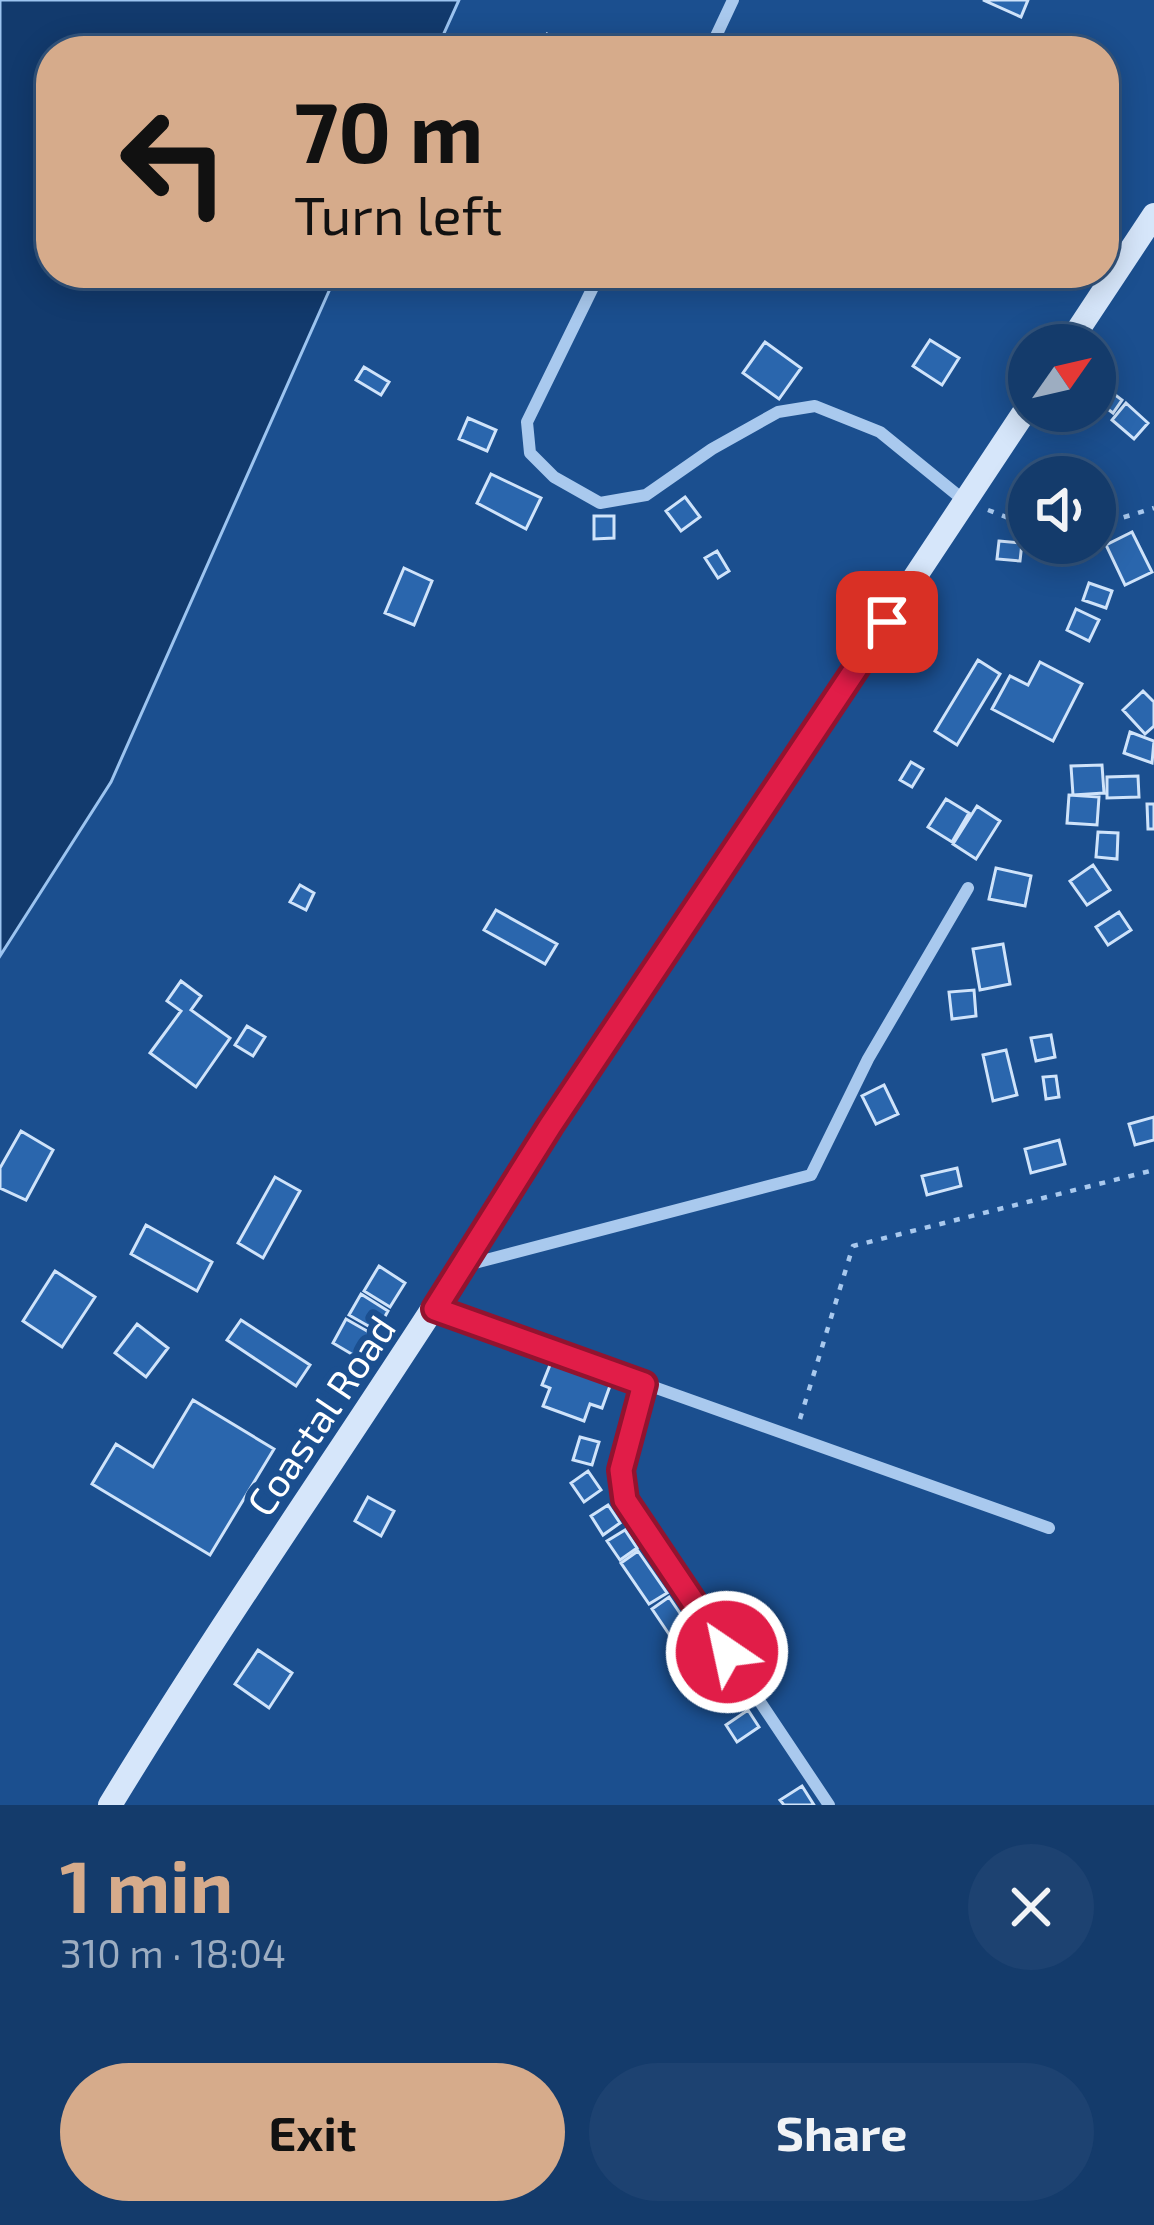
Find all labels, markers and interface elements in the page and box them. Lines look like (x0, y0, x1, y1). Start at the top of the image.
text: 70 m (294, 79, 484, 180)
icon: left (96, 84, 252, 240)
text: Turn left (294, 181, 503, 246)
north arrow (1008, 324, 1116, 432)
map controls (1008, 324, 1116, 564)
button: sound (1008, 456, 1116, 564)
pin (836, 571, 938, 673)
icon: arrive (854, 589, 920, 655)
street label: Coastal Road (236, 1306, 404, 1524)
position arrow (664, 1589, 790, 1715)
text: 1 min (60, 1841, 233, 1927)
button: close (968, 1844, 1094, 1970)
text: 310 m · 18:04 (60, 1929, 286, 1976)
button: Exit (60, 2063, 565, 2201)
button: Share (589, 2063, 1094, 2201)

